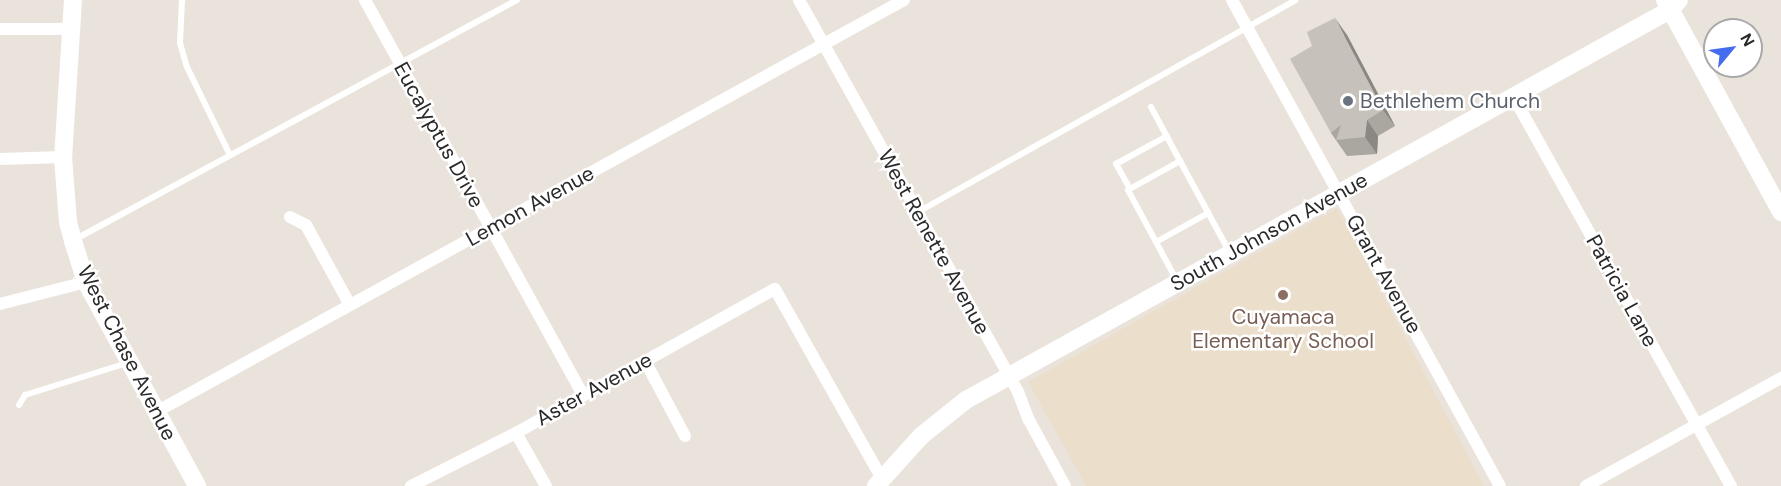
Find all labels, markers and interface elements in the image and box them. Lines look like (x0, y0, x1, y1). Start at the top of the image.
north arrow (1703, 18, 1763, 78)
text: N (1735, 30, 1759, 50)
street label: Eucalyptus Drive (389, 58, 489, 212)
place label: Bethlehem Church (1360, 88, 1540, 114)
marker: Bethlehem Church (1341, 94, 1355, 108)
street label: West Renette Avenue (873, 145, 995, 339)
street label: Lemon Avenue (461, 160, 599, 252)
street label: South Johnson Avenue (1166, 167, 1372, 297)
street label: Grant Avenue (1341, 210, 1427, 338)
street label: Patricia Lane (1581, 230, 1663, 352)
street label: West Chase Avenue (72, 261, 182, 445)
marker: Cuyamaca Elementary School (1276, 288, 1290, 302)
place label: Cuyamaca Elementary School (1192, 304, 1374, 354)
street label: Aster Avenue (532, 347, 656, 431)

